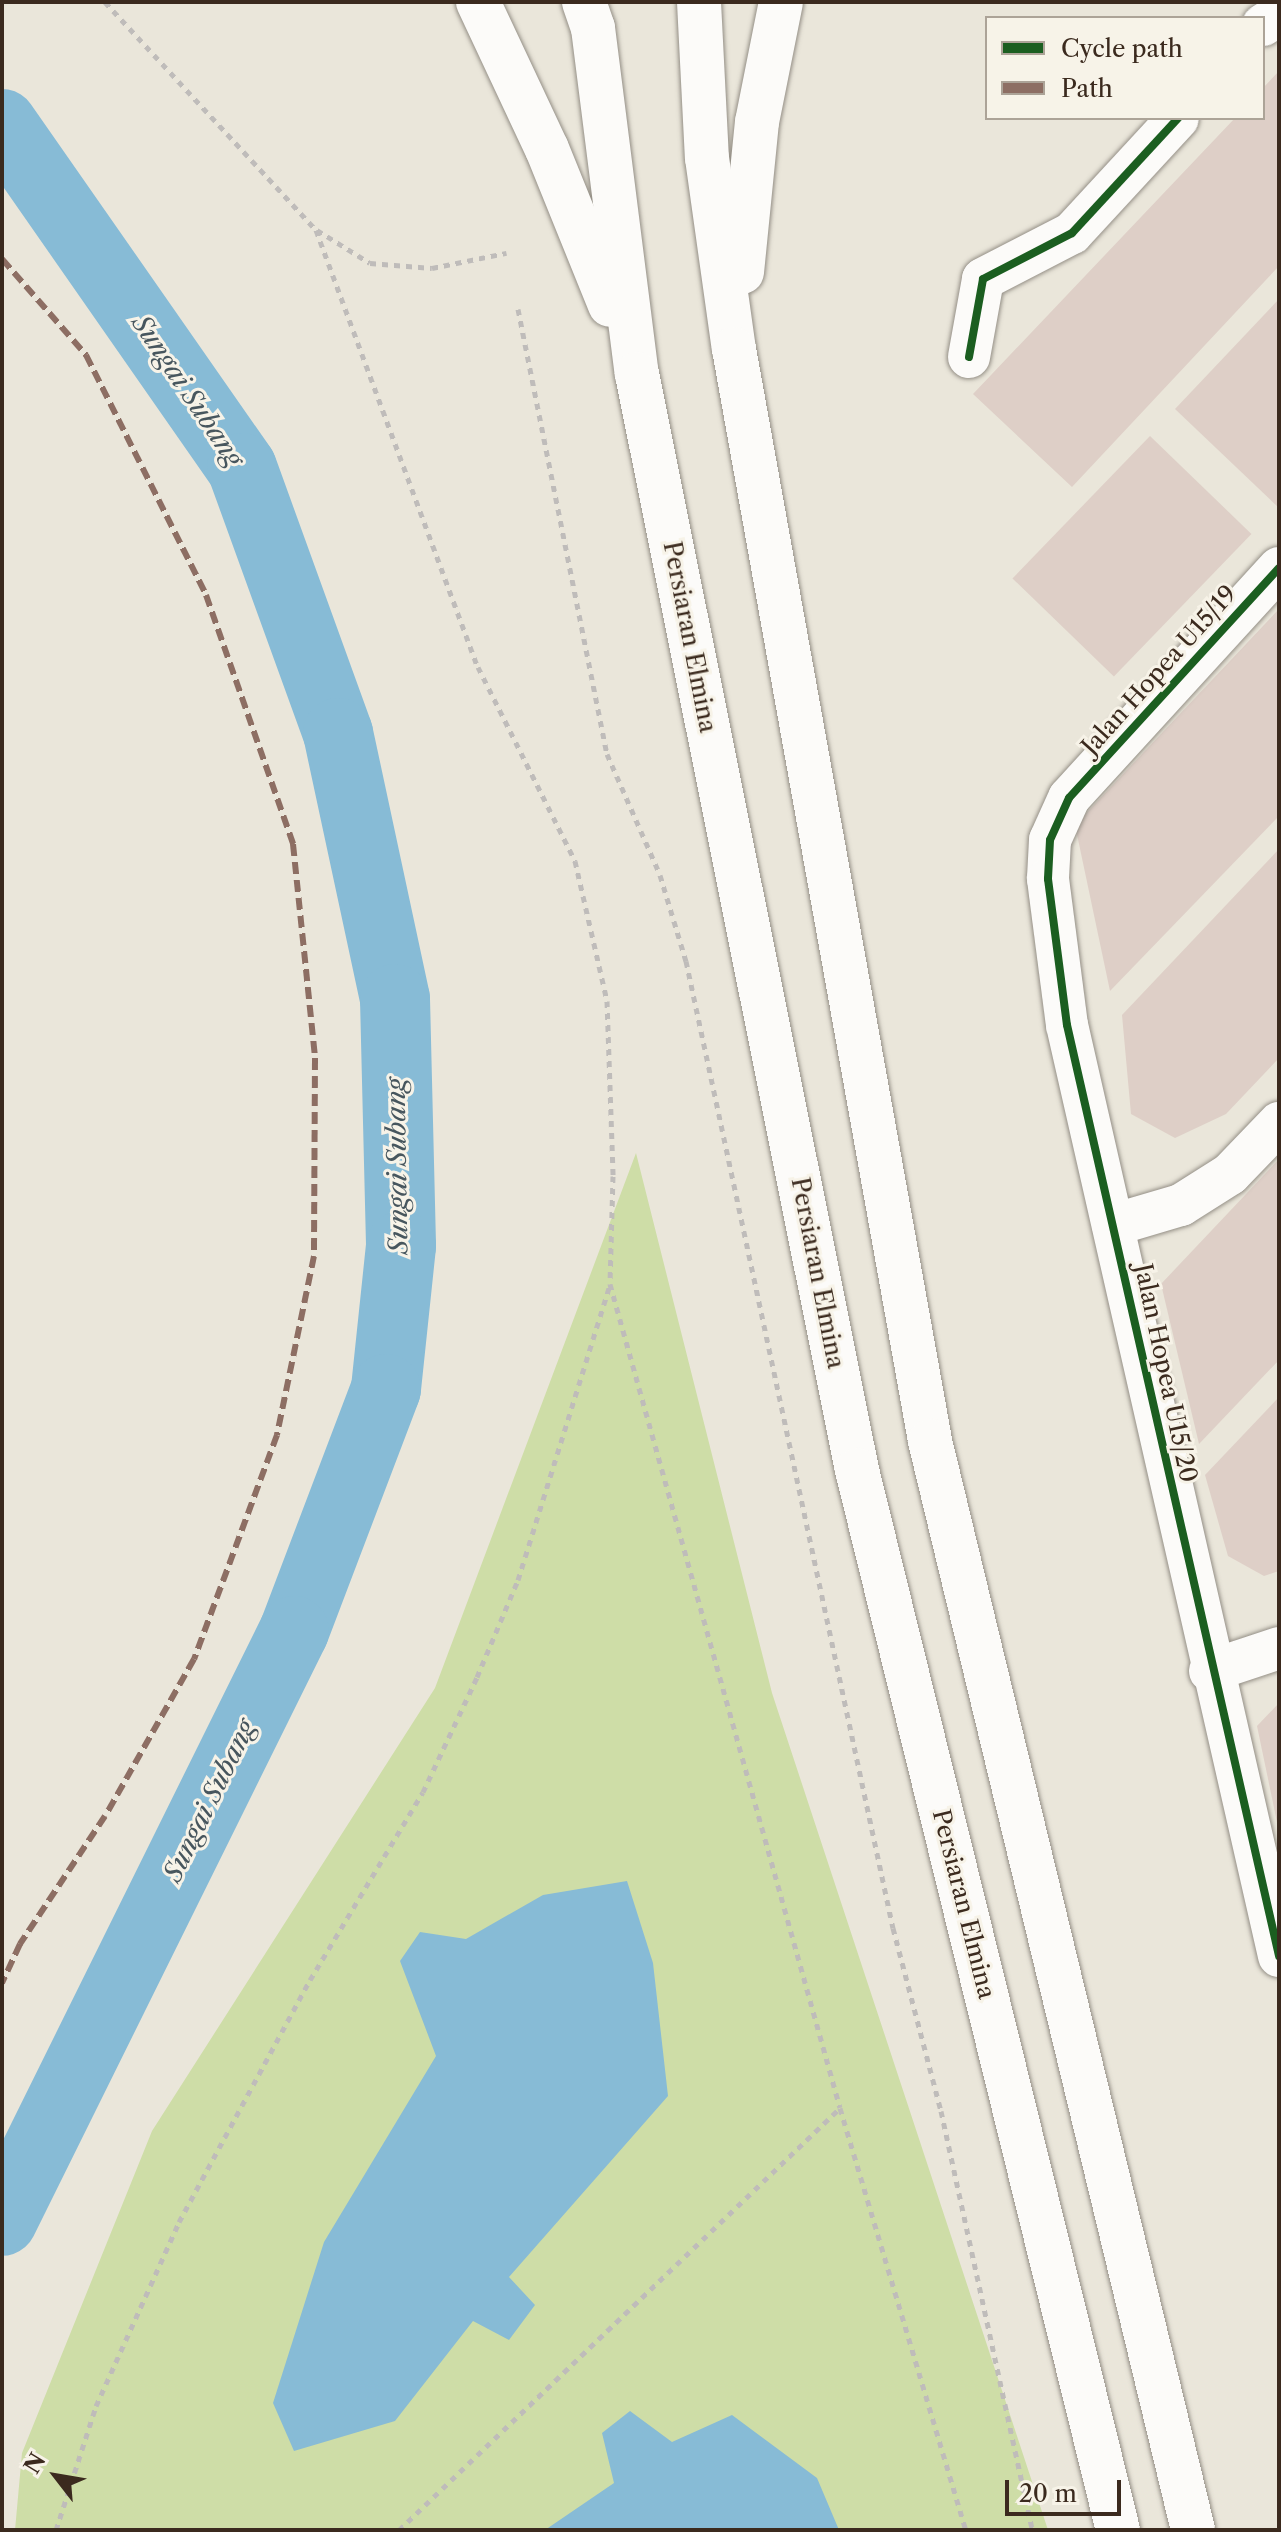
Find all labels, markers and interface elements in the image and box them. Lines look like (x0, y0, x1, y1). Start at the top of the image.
legend (985, 16, 1265, 120)
text: Cycle path (1061, 34, 1183, 63)
text: Path (1061, 74, 1113, 103)
water label: Sungai Subang (125, 309, 249, 473)
street label: Persiaran Elmina (657, 539, 723, 735)
street label: Jalan Hopea U15/19 (1075, 579, 1243, 761)
water label: Sungai Subang (381, 1078, 415, 1254)
street label: Persiaran Elmina (785, 1175, 851, 1371)
street label: Jalan Hopea U15/20 (1129, 1261, 1203, 1485)
water label: Sungai Subang (157, 1715, 263, 1887)
street label: Persiaran Elmina (927, 1806, 1001, 2002)
north arrow (16, 2436, 96, 2516)
text: N (19, 2448, 51, 2479)
scale bar (1009, 2464, 1125, 2514)
text: 20 m (1019, 2479, 1077, 2508)

